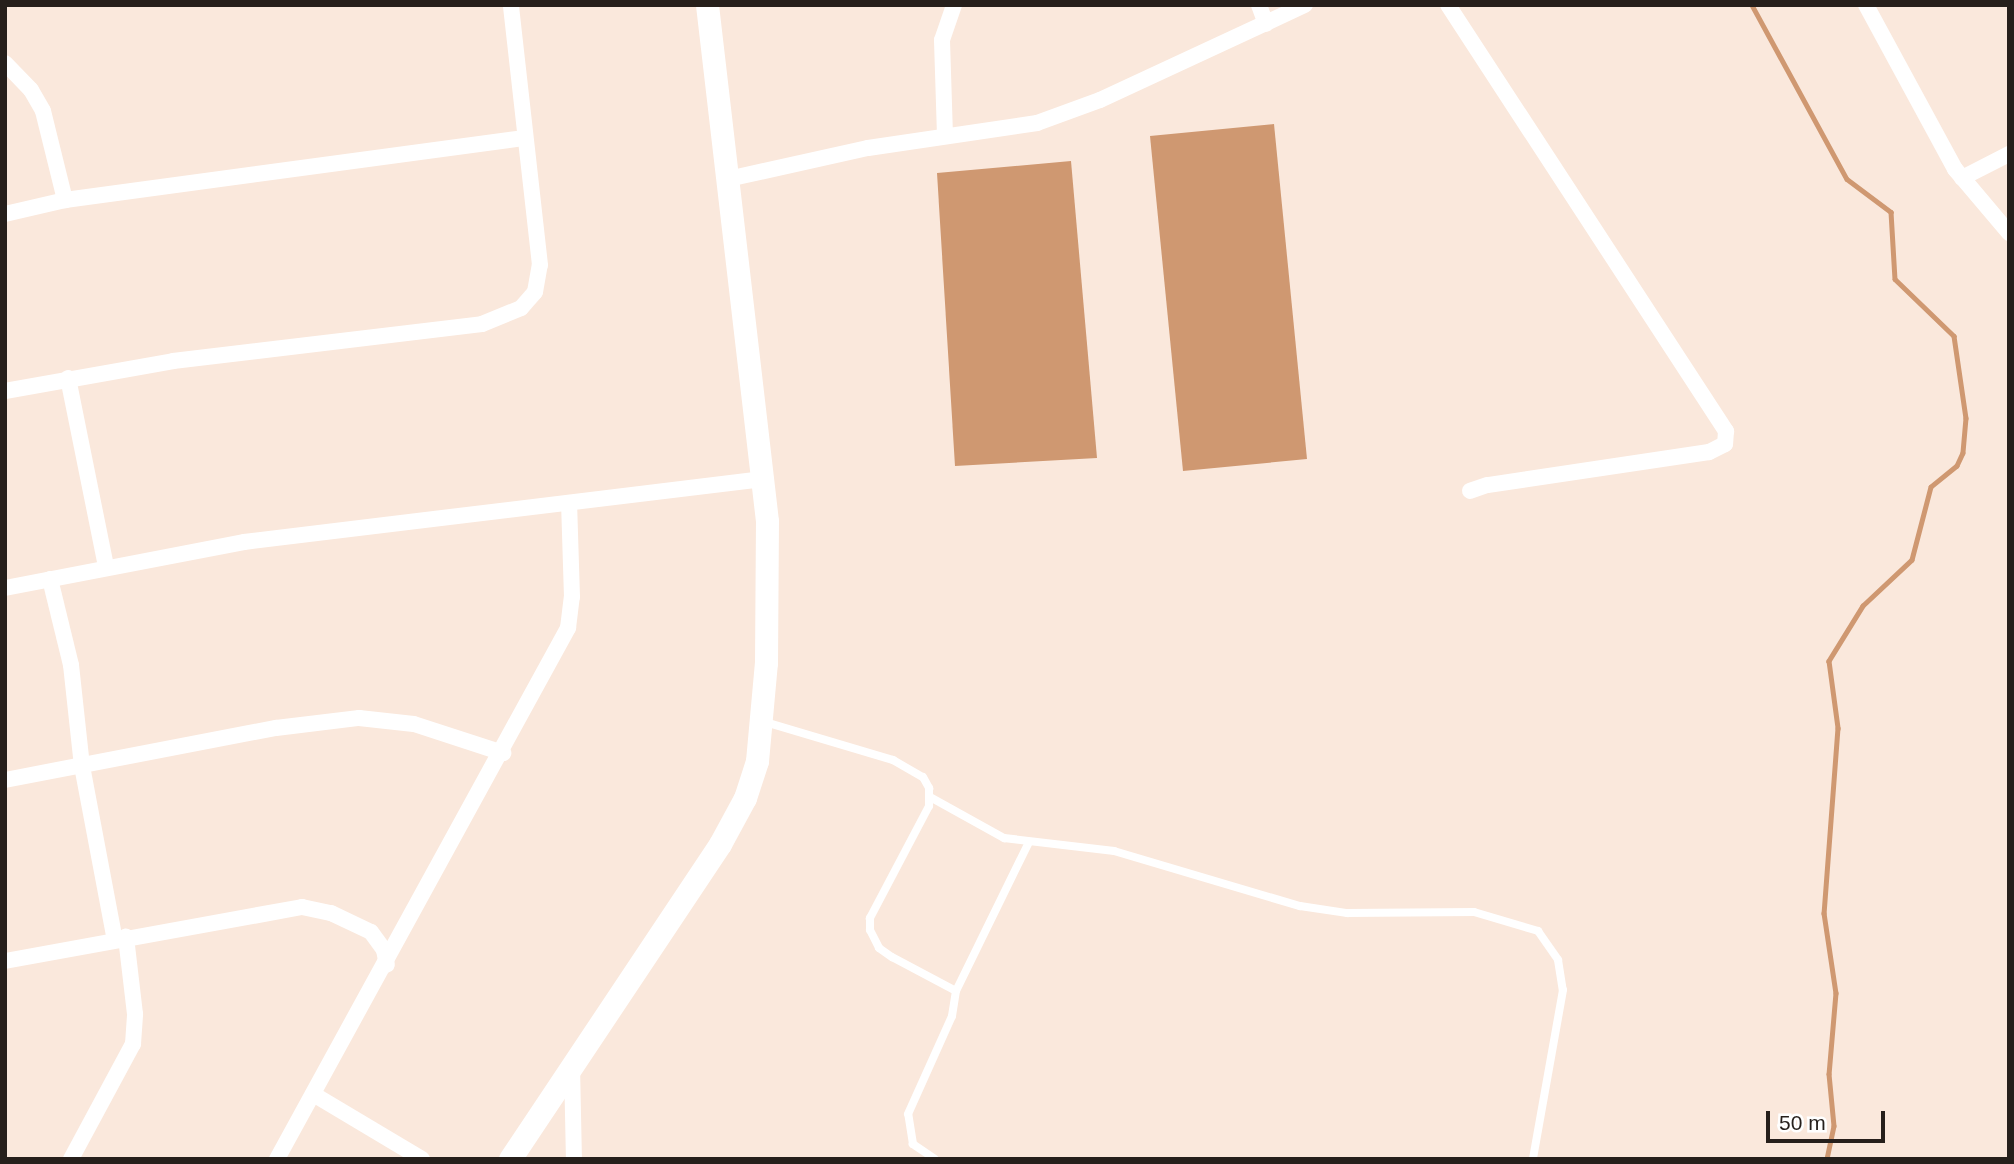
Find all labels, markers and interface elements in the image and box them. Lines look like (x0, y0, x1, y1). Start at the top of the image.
scale bar (1769, 1098, 1888, 1142)
text: 50 m (1779, 1111, 1826, 1134)

